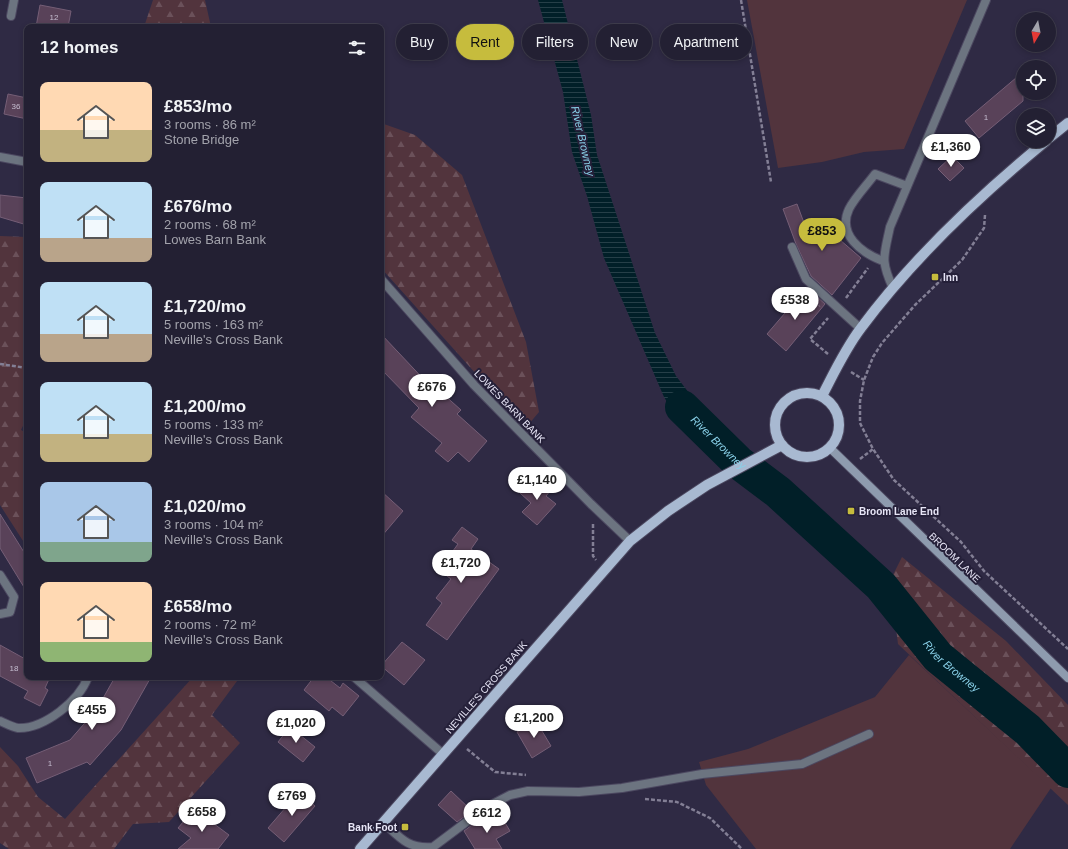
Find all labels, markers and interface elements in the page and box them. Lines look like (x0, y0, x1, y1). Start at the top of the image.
north arrow (1016, 12, 1056, 52)
map controls (1016, 12, 1056, 148)
house number: 12 (50, 13, 59, 22)
chip: Buy (396, 24, 448, 60)
chip: Rent (456, 24, 514, 60)
chip: Filters (522, 24, 588, 60)
chip: New (596, 24, 652, 60)
chip: Apartment (660, 24, 752, 60)
icon: filters (346, 37, 368, 59)
text: 12 homes (40, 38, 118, 57)
button: locate (1016, 60, 1056, 100)
text: £853/mo (164, 97, 232, 116)
icon: home (72, 98, 120, 146)
house number: 36 (12, 102, 21, 111)
water label: River Browney (569, 105, 597, 179)
button: layers (1016, 108, 1056, 148)
house number: 1 (984, 113, 989, 122)
text: 3 rooms · 86 m² (164, 117, 256, 132)
text: Stone Bridge (164, 132, 239, 147)
pin: £1,360 (918, 134, 984, 168)
text: £1,360 (931, 139, 971, 154)
text: £676/mo (164, 197, 232, 216)
icon: home (72, 198, 120, 246)
text: 2 rooms · 68 m² (164, 217, 256, 232)
pin: £853 (798, 218, 846, 252)
text: £853 (808, 223, 836, 238)
text: Lowes Barn Bank (164, 232, 266, 247)
marker: Inn (930, 272, 940, 282)
place label: Inn (943, 272, 958, 283)
pin: £538 (771, 287, 819, 321)
text: £538 (781, 292, 809, 307)
text: £1,720/mo (164, 297, 246, 316)
icon: home (72, 298, 120, 346)
text: 5 rooms · 163 m² (164, 317, 263, 332)
text: Neville's Cross Bank (164, 332, 283, 347)
street label: LOWES BARN BANK (472, 368, 547, 445)
pin: £676 (408, 374, 456, 408)
text: £676 (418, 379, 446, 394)
text: £1,200/mo (164, 397, 246, 416)
icon: home (72, 398, 120, 446)
water label: River Browney (689, 413, 749, 473)
text: 5 rooms · 133 m² (164, 417, 263, 432)
text: Neville's Cross Bank (164, 432, 283, 447)
pin: £1,140 (504, 467, 570, 501)
text: £1,140 (517, 472, 557, 487)
text: £1,020/mo (164, 497, 246, 516)
icon: home (72, 498, 120, 546)
marker: Broom Lane End (846, 506, 856, 516)
place label: Broom Lane End (859, 506, 939, 517)
text: 3 rooms · 104 m² (164, 517, 263, 532)
street label: BROOM LANE (927, 530, 983, 585)
text: Neville's Cross Bank (164, 532, 283, 547)
pin: £1,720 (428, 550, 494, 584)
text: £1,720 (441, 555, 481, 570)
text: £658/mo (164, 597, 232, 616)
icon: home (72, 598, 120, 646)
text: 2 rooms · 72 m² (164, 617, 256, 632)
text: Neville's Cross Bank (164, 632, 283, 647)
water label: River Browney (921, 638, 983, 695)
street label: NEVILLE'S CROSS BANK (443, 639, 529, 735)
house number: 18 (10, 664, 19, 673)
pin: £455 (68, 697, 116, 731)
text: £455 (78, 702, 106, 717)
pin: £1,200 (501, 705, 567, 739)
pin: £1,020 (263, 710, 329, 744)
text: £1,200 (514, 710, 554, 725)
text: £1,020 (276, 715, 316, 730)
house number: 1 (48, 759, 53, 768)
pin: £769 (268, 783, 316, 817)
text: £769 (278, 788, 306, 803)
pin: £658 (178, 799, 226, 833)
pin: £612 (463, 800, 511, 834)
text: £658 (188, 804, 216, 819)
text: £612 (473, 805, 501, 820)
place label: Bank Foot (348, 822, 398, 833)
marker: Bank Foot (400, 822, 410, 832)

